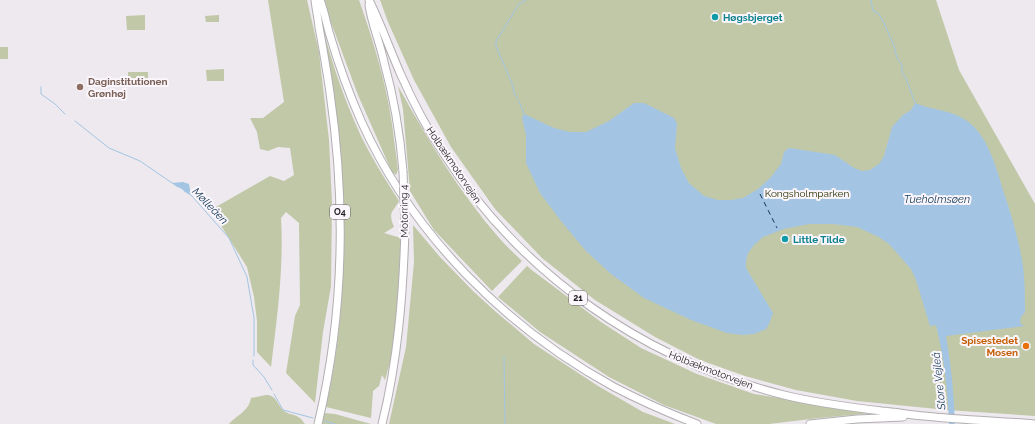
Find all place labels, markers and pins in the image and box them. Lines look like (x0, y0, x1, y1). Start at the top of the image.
marker: Høgsbjerget (710, 12, 720, 22)
place label: Høgsbjerget (723, 12, 783, 23)
place label: Daginstitutionen Grønhøj (88, 76, 168, 99)
marker: Daginstitutionen Grønhøj (75, 82, 85, 92)
marker: Little Tilde (780, 234, 790, 244)
place label: Little Tilde (793, 234, 845, 245)
place label: Spisestedet Mosen (961, 335, 1018, 358)
marker: Spisestedet Mosen (1021, 341, 1031, 351)

